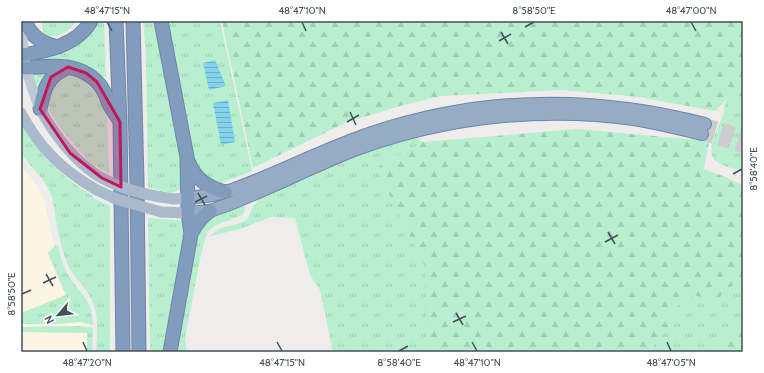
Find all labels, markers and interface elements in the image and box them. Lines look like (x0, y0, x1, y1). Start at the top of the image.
text: 48°47'15"N (84, 4, 130, 17)
text: 48°47'10"N (278, 4, 326, 17)
text: 8°58'50"E (512, 4, 556, 17)
text: 48°47'00"N (665, 4, 717, 17)
text: 8°58'40"E (747, 147, 760, 191)
text: 8°58'50"E (5, 272, 18, 316)
north arrow (38, 295, 78, 335)
text: N (41, 313, 57, 326)
text: 48°47'20"N (62, 356, 112, 369)
text: 48°47'15"N (259, 356, 305, 369)
text: 8°58'40"E (377, 356, 421, 369)
text: 48°47'10"N (453, 356, 501, 369)
text: 48°47'05"N (646, 356, 696, 369)

